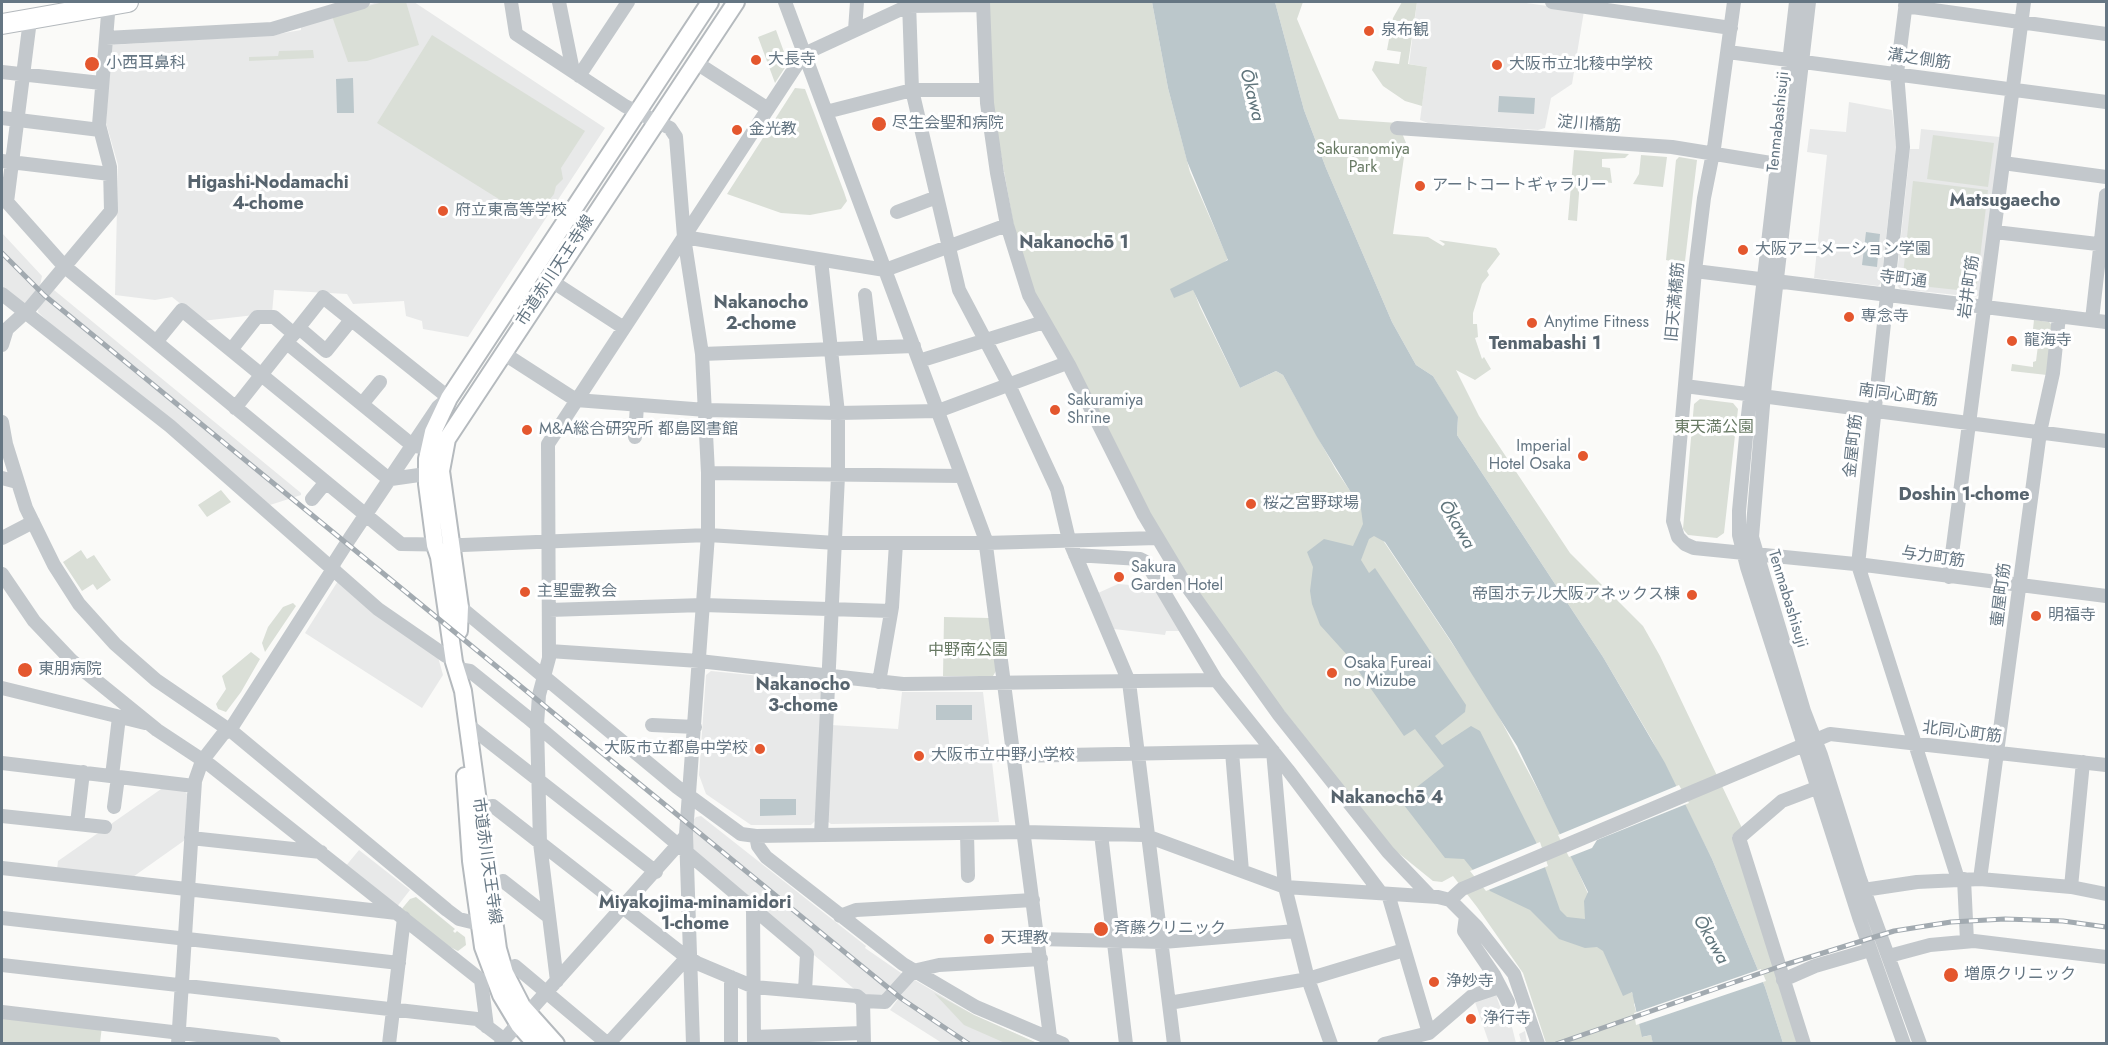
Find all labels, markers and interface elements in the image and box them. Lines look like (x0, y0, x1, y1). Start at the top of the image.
place label: 泉布観 (1381, 21, 1429, 41)
marker: 泉布観 (1362, 24, 1376, 38)
street label: 溝之側筋 (1886, 46, 1952, 74)
place label: 大長寺 (768, 50, 816, 70)
marker: 大長寺 (749, 53, 763, 67)
place label: 小西耳鼻科 (106, 54, 186, 74)
marker: 小西耳鼻科 (83, 55, 101, 73)
place label: 大阪市立北稜中学校 (1509, 55, 1653, 75)
marker: 大阪市立北稜中学校 (1490, 58, 1504, 72)
water label: Ōkawa (1234, 67, 1268, 123)
street label: Tenmabashisuji (1764, 71, 1794, 173)
street label: 淀川橋筋 (1556, 113, 1622, 137)
place label: 尽生会聖和病院 (892, 114, 1004, 134)
marker: 尽生会聖和病院 (870, 115, 888, 133)
place label: 金光教 (749, 120, 797, 140)
marker: 金光教 (730, 123, 744, 137)
park label: Sakuranomiya Park (1316, 140, 1410, 178)
district label: Higashi-Nodamachi 4-chome (187, 173, 349, 216)
place label: アートコートギャラリー (1432, 176, 1607, 196)
marker: アートコートギャラリー (1413, 179, 1427, 193)
district label: Matsugaecho (1950, 191, 2060, 213)
place label: 府立東高等学校 (455, 201, 567, 221)
marker: 府立東高等学校 (436, 204, 450, 218)
street label: 市道赤川天王寺線 (513, 212, 599, 330)
district label: Nakanochō 1 (1019, 233, 1129, 255)
place label: 大阪アニメーション学園 (1755, 240, 1931, 260)
marker: 大阪アニメーション学園 (1736, 243, 1750, 257)
street label: 岩井町筋 (1956, 254, 1984, 320)
street label: 旧天満橋筋 (1663, 261, 1689, 343)
street label: 寺町通 (1878, 268, 1928, 292)
district label: Nakanocho 2-chome (714, 293, 808, 336)
place label: 専念寺 (1861, 307, 1909, 327)
marker: 専念寺 (1842, 310, 1856, 324)
place label: Anytime Fitness (1544, 313, 1649, 333)
marker: Anytime Fitness (1525, 316, 1539, 330)
place label: 龍海寺 (2024, 331, 2072, 351)
district label: Tenmabashi 1 (1489, 334, 1601, 356)
marker: 龍海寺 (2005, 334, 2019, 348)
street label: 南同心町筋 (1857, 381, 1939, 411)
place label: Sakuramiya Shrine (1067, 391, 1143, 429)
marker: Sakuramiya Shrine (1048, 403, 1062, 417)
street label: 金屋町筋 (1841, 413, 1867, 479)
park label: 東天満公園 (1674, 418, 1754, 438)
place label: M&A総合研究所 都島図書館 (539, 420, 738, 440)
marker: M&A総合研究所 都島図書館 (520, 423, 534, 437)
place label: Imperial Hotel Osaka (1489, 437, 1571, 475)
marker: Imperial Hotel Osaka (1576, 449, 1590, 463)
district label: Doshin 1-chome (1899, 485, 2029, 507)
place label: 桜之宮野球場 (1263, 494, 1359, 514)
marker: 桜之宮野球場 (1244, 497, 1258, 511)
water label: Ōkawa (1433, 497, 1479, 553)
street label: 与力町筋 (1900, 544, 1966, 572)
street label: Tenmabashisuji (1763, 548, 1811, 650)
place label: Sakura Garden Hotel (1131, 558, 1223, 596)
street label: 壷屋町筋 (1989, 562, 2015, 628)
marker: Sakura Garden Hotel (1112, 570, 1126, 584)
place label: 主聖霊教会 (537, 582, 617, 602)
marker: 主聖霊教会 (518, 585, 532, 599)
place label: 帝国ホテル大阪アネックス棟 (1472, 585, 1680, 605)
marker: 帝国ホテル大阪アネックス棟 (1685, 588, 1699, 602)
place label: 明福寺 (2048, 606, 2096, 626)
marker: 明福寺 (2029, 609, 2043, 623)
park label: 中野南公園 (928, 641, 1008, 661)
place label: Osaka Fureai no Mizube (1344, 654, 1432, 692)
place label: 東朋病院 (38, 660, 102, 680)
marker: 東朋病院 (16, 661, 34, 679)
marker: Osaka Fureai no Mizube (1325, 666, 1339, 680)
district label: Nakanocho 3-chome (756, 675, 850, 718)
street label: 北同心町筋 (1921, 719, 2003, 747)
place label: 大阪市立都島中学校 (604, 739, 748, 759)
marker: 大阪市立都島中学校 (753, 742, 767, 756)
place label: 大阪市立中野小学校 (931, 746, 1075, 766)
marker: 大阪市立中野小学校 (912, 749, 926, 763)
district label: Nakanochō 4 (1331, 788, 1443, 810)
street label: 市道赤川天王寺線 (468, 796, 504, 926)
district label: Miyakojima-minamidori 1-chome (599, 893, 791, 936)
water label: Ōkawa (1687, 912, 1733, 968)
place label: 斉藤クリニック (1114, 919, 1226, 939)
marker: 斉藤クリニック (1092, 920, 1110, 938)
place label: 天理教 (1001, 929, 1049, 949)
marker: 天理教 (982, 932, 996, 946)
place label: 増原クリニック (1964, 965, 2076, 985)
marker: 増原クリニック (1942, 966, 1960, 984)
place label: 浄妙寺 (1446, 972, 1494, 992)
marker: 浄妙寺 (1427, 975, 1441, 989)
place label: 浄行寺 (1483, 1009, 1531, 1029)
marker: 浄行寺 (1464, 1012, 1478, 1026)

